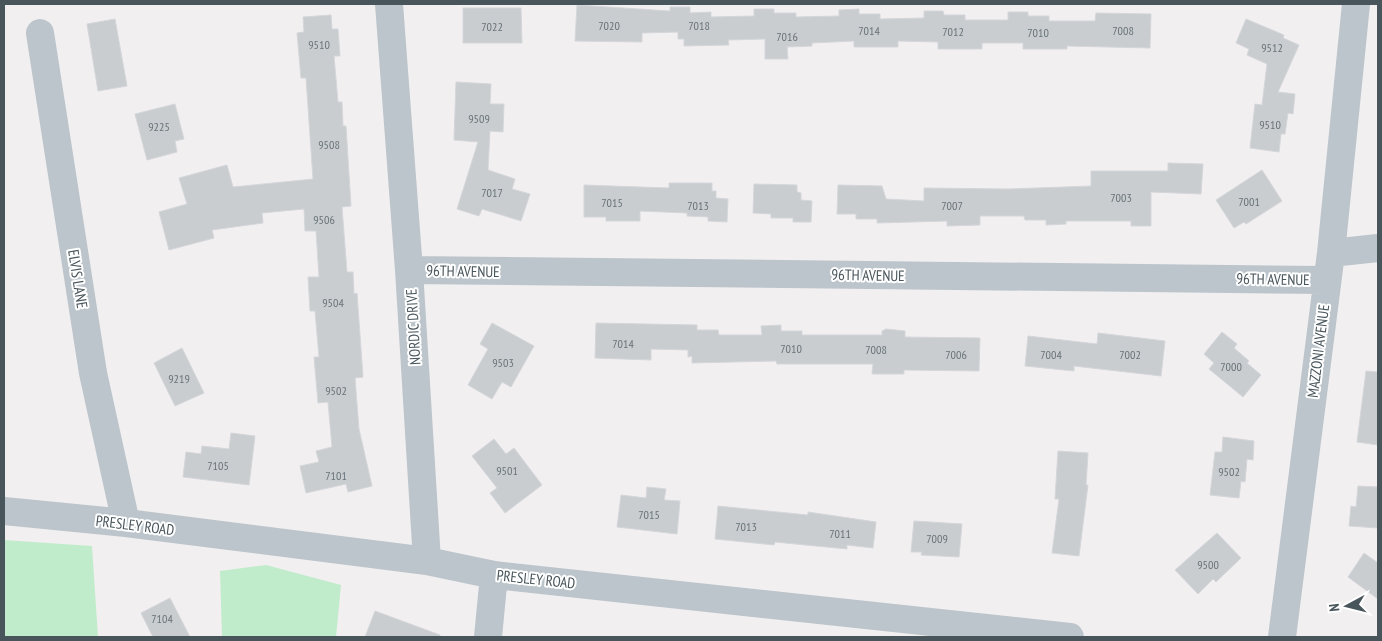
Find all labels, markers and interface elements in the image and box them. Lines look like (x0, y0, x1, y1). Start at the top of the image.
house number: 7020 (598, 18, 620, 33)
house number: 7018 (688, 18, 710, 33)
house number: 7022 (481, 19, 503, 34)
house number: 7014 (858, 23, 880, 38)
house number: 7008 (1112, 23, 1134, 38)
house number: 7012 (942, 24, 964, 39)
house number: 7010 (1027, 25, 1049, 40)
house number: 7016 (776, 29, 798, 44)
house number: 9510 (308, 37, 330, 52)
house number: 9512 (1261, 40, 1283, 55)
house number: 9509 (468, 111, 490, 126)
house number: 9510 (1259, 117, 1281, 132)
house number: 9225 (148, 119, 170, 134)
house number: 9508 (318, 137, 340, 152)
house number: 7017 (481, 185, 503, 200)
house number: 7003 (1110, 190, 1132, 205)
house number: 7001 (1238, 194, 1260, 209)
house number: 7015 (601, 195, 623, 210)
house number: 7013 (687, 198, 709, 213)
house number: 7007 (941, 198, 963, 213)
house number: 9506 (313, 212, 335, 227)
street label: ELVIS LANE (64, 248, 92, 310)
street label: 96TH AVENUE (426, 261, 500, 281)
street label: 96TH AVENUE (831, 265, 905, 285)
street label: 96TH AVENUE (1236, 269, 1310, 289)
street label: NORDIC DRIVE (402, 288, 424, 366)
house number: 9504 (322, 295, 344, 310)
street label: MAZZONI AVENUE (1303, 303, 1333, 399)
house number: 7014 (612, 336, 634, 351)
house number: 7010 (780, 341, 802, 356)
house number: 7008 (865, 342, 887, 357)
house number: 7006 (945, 347, 967, 362)
house number: 7004 (1040, 347, 1062, 362)
house number: 7002 (1119, 347, 1141, 362)
house number: 9503 (492, 355, 514, 370)
house number: 7000 (1220, 359, 1242, 374)
house number: 9219 (168, 371, 190, 386)
house number: 9502 (325, 383, 347, 398)
house number: 7105 (207, 458, 229, 473)
house number: 9501 (496, 463, 518, 478)
house number: 9502 (1218, 464, 1240, 479)
house number: 7101 (325, 468, 347, 483)
house number: 7015 (638, 507, 660, 522)
street label: PRESLEY ROAD (95, 511, 175, 539)
house number: 7013 (735, 519, 757, 534)
house number: 7011 (829, 526, 851, 541)
house number: 7009 (926, 531, 948, 546)
house number: 9500 (1197, 557, 1219, 572)
street label: PRESLEY ROAD (496, 565, 576, 593)
north arrow (1322, 581, 1372, 631)
text: N (1325, 603, 1343, 612)
house number: 7104 (151, 611, 173, 626)

